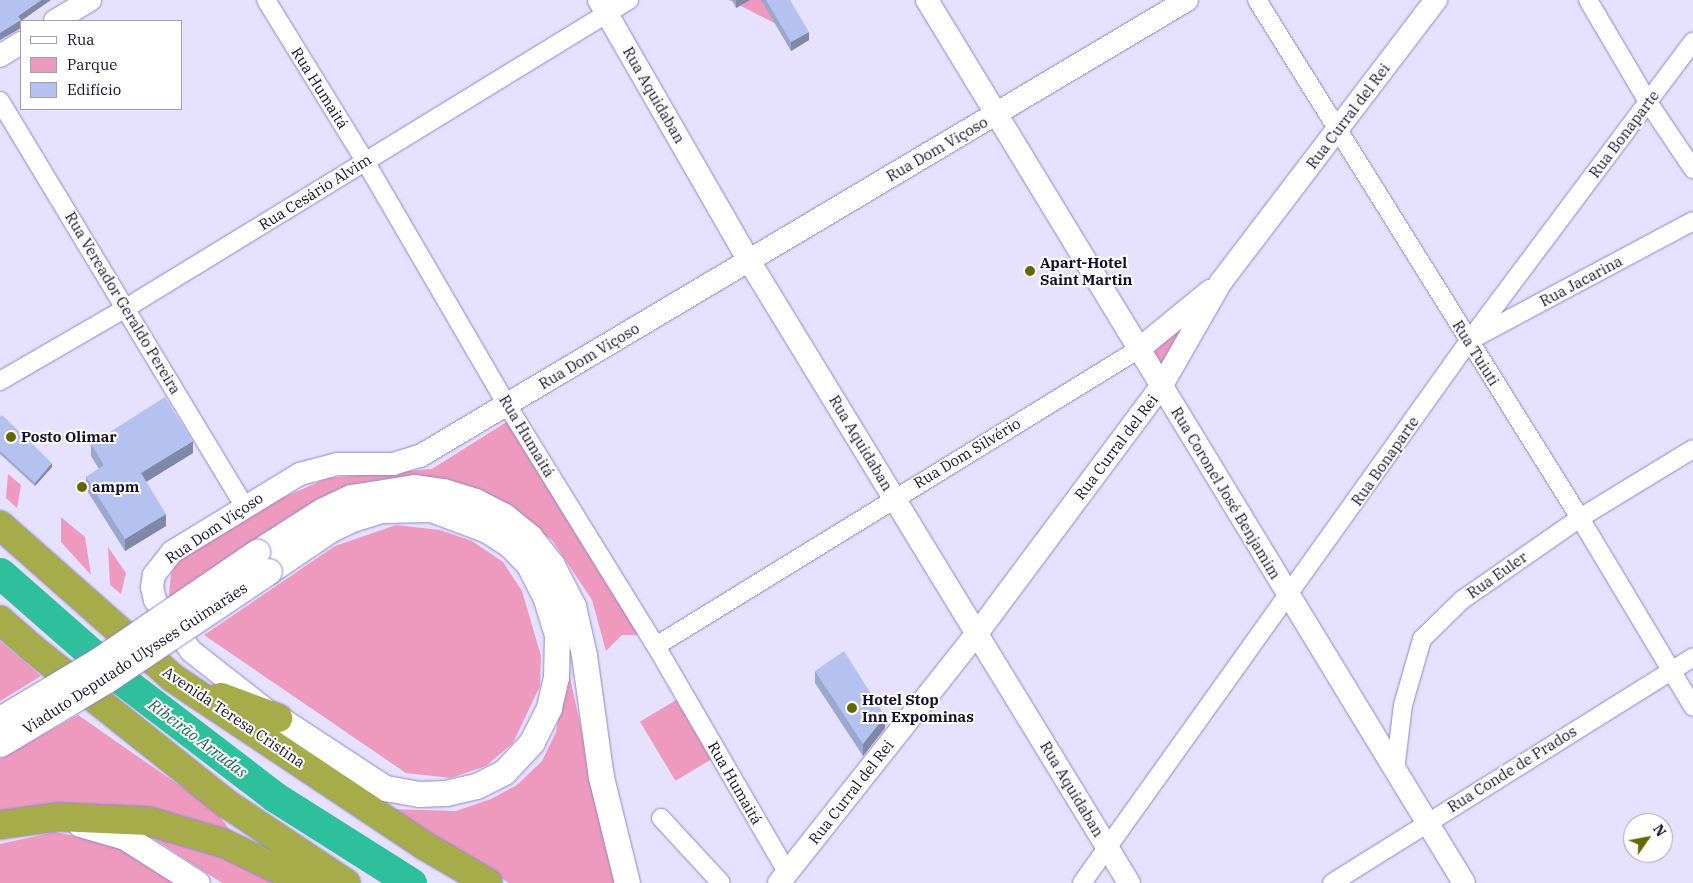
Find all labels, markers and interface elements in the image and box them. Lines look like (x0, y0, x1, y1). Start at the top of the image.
legend (20, 20, 182, 110)
text: Rua (67, 30, 94, 49)
street label: Rua Humaitá (288, 44, 352, 132)
street label: Rua Aquidaban (619, 44, 689, 146)
text: Parque (67, 55, 117, 74)
street label: Rua Curral del Rei (1303, 60, 1393, 172)
text: Edifício (67, 80, 121, 99)
street label: Rua Bonaparte (1585, 87, 1663, 181)
street label: Rua Dom Viçoso (883, 113, 991, 185)
street label: Rua Cesário Alvim (255, 150, 375, 234)
street label: Rua Vereador Geraldo Pereira (61, 209, 185, 397)
street label: Rua Jacarina (1537, 252, 1625, 310)
place label: Apart-Hotel Saint Martin (1040, 253, 1132, 288)
marker: Apart-Hotel Saint Martin (1024, 265, 1036, 277)
street label: Rua Tuiuti (1449, 317, 1503, 389)
street label: Rua Dom Viçoso (536, 319, 642, 393)
street label: Rua Curral del Rei (1071, 391, 1161, 503)
street label: Rua Humaitá (495, 392, 559, 480)
street label: Rua Aquidaban (825, 392, 897, 494)
street label: Rua Coronel José Benjamim (1167, 404, 1285, 582)
street label: Rua Bonaparte (1348, 413, 1422, 509)
street label: Rua Dom Silvério (910, 414, 1024, 492)
place label: Posto Olimar (21, 428, 117, 446)
marker: Posto Olimar (5, 431, 17, 443)
place label: ampm (92, 478, 139, 496)
marker: ampm (76, 481, 88, 493)
street label: Rua Dom Viçoso (162, 489, 266, 567)
street label: Rua Euler (1464, 548, 1530, 602)
street label: Viaduto Deputado Ulysses Guimarães (19, 579, 251, 737)
street label: Avenida Teresa Cristina (159, 663, 309, 771)
place label: Hotel Stop Inn Expominas (862, 690, 974, 725)
water label: Ribeirão Arrudas (145, 695, 251, 781)
marker: Hotel Stop Inn Expominas (846, 702, 858, 714)
street label: Rua Conde de Prados (1444, 722, 1580, 816)
street label: Rua Curral del Rei (805, 736, 897, 848)
street label: Rua Humaitá (704, 738, 766, 828)
street label: Rua Aquidaban (1036, 738, 1108, 840)
north arrow (1623, 813, 1673, 863)
text: N (1649, 821, 1670, 840)

